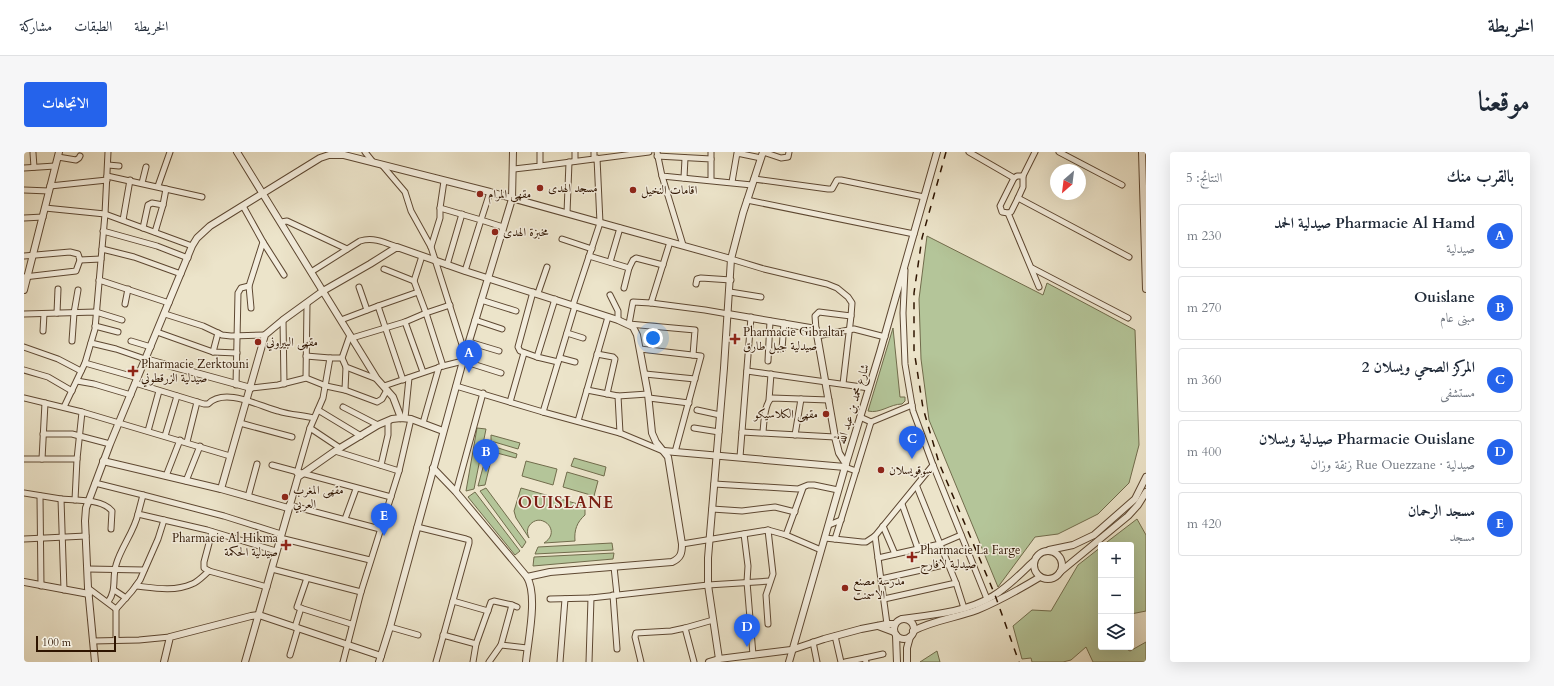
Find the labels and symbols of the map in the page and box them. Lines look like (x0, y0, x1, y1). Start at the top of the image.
north arrow (1050, 164, 1086, 200)
place label: مسجد الهدى (548, 180, 598, 196)
place label: اقامات النخيل (641, 182, 698, 199)
marker: مسجد الهدى (535, 183, 545, 193)
marker: اقامات النخيل (628, 185, 638, 195)
place label: مقهى المرام (488, 186, 531, 205)
marker: مقهى المرام (475, 189, 485, 199)
place label: مخبزة الهدى (503, 224, 549, 240)
marker: مخبزة الهدى (490, 227, 500, 237)
place label: Pharmacie Gibraltar صيدلية جبل طارق (743, 324, 845, 355)
your location (643, 328, 663, 348)
place label: مقهى البيروني (266, 334, 318, 352)
marker: Pharmacie Gibraltar صيدلية جبل طارق (730, 334, 740, 344)
marker: مقهى البيروني (253, 337, 263, 347)
pin: A (456, 340, 482, 373)
place label: Pharmacie Zerktouni صيدلية الزرقطوني (141, 356, 250, 388)
street label: شارع محمد بن عبد الله (831, 361, 876, 447)
marker: Pharmacie Zerktouni صيدلية الزرقطوني (128, 366, 138, 376)
place label: مقهى الكلاسيكو (753, 406, 818, 423)
marker: مقهى الكلاسيكو (821, 409, 831, 419)
pin: C (899, 426, 925, 459)
pin: B (473, 439, 499, 472)
place label: سوقويسلان (889, 462, 933, 478)
marker: سوقويسلان (876, 465, 886, 475)
place label: مقهى المغرب العربي (293, 482, 344, 514)
marker: مقهى المغرب العربي (280, 492, 290, 502)
district label: OUISLANE (518, 492, 614, 514)
pin: E (371, 503, 397, 536)
place label: Pharmacie Al Hikma صيدلية الحكمة (172, 530, 279, 560)
marker: Pharmacie Al Hikma صيدلية الحكمة (281, 540, 291, 550)
place label: Pharmacie La Farge صيدلية لافارج (920, 542, 1020, 575)
marker: Pharmacie La Farge صيدلية لافارج (907, 552, 917, 562)
place label: مدرسة مصنع الاسمنت (853, 573, 905, 603)
marker: مدرسة مصنع الاسمنت (840, 583, 850, 593)
pin: D (734, 614, 760, 647)
scale bar (36, 634, 116, 653)

